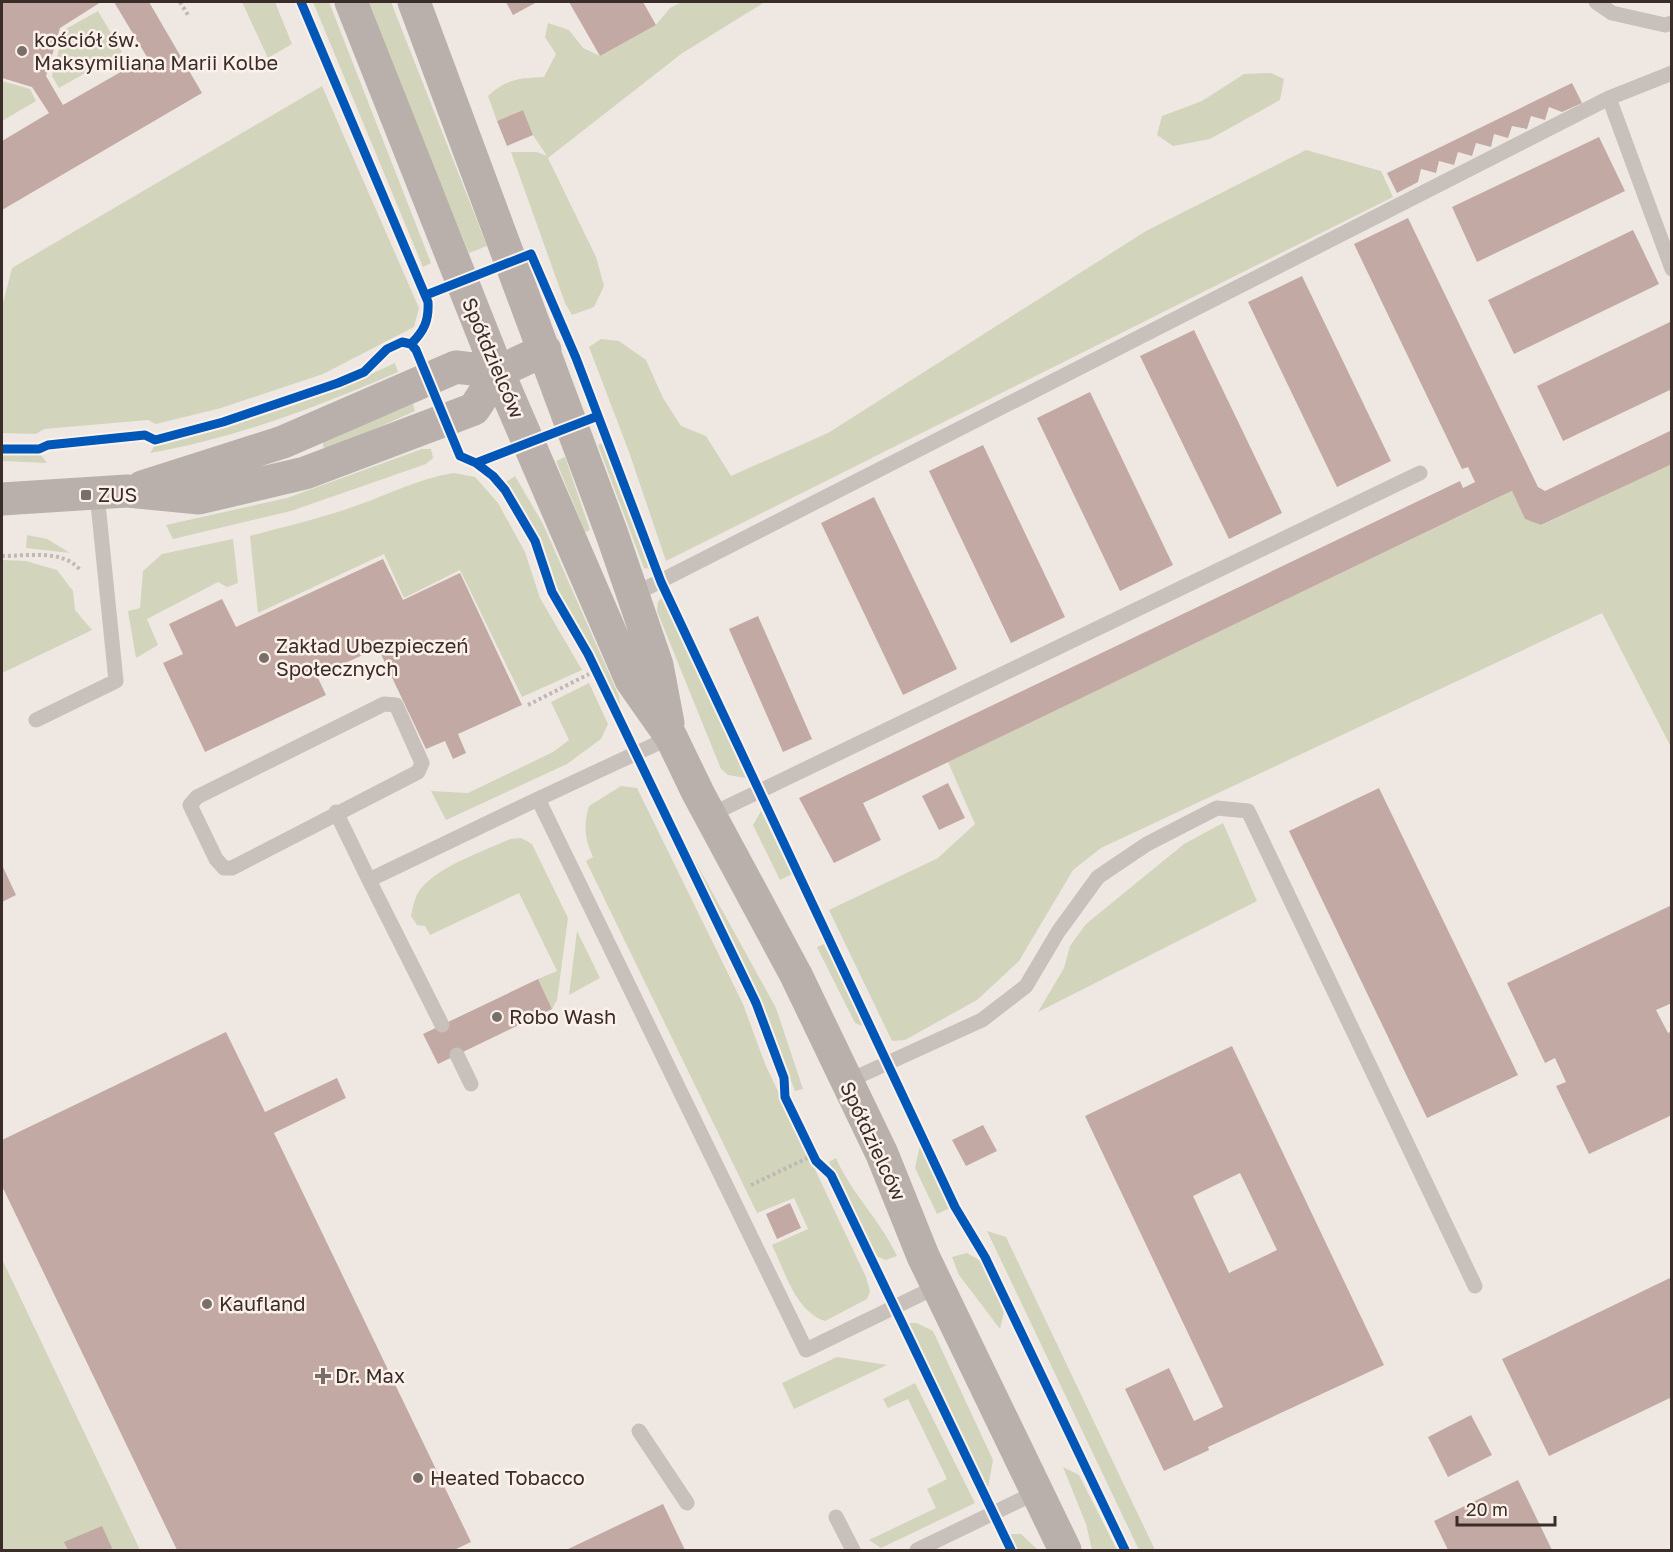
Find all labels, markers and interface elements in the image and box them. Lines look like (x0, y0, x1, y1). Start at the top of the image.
place label: kościół św. Maksymiliana Marii Kolbe (34, 27, 278, 74)
marker: kościół św. Maksymiliana Marii Kolbe (15, 44, 29, 58)
street label: Spółdzielców (458, 294, 530, 421)
place label: ZUS (98, 482, 137, 506)
marker: ZUS (79, 488, 93, 502)
place label: Zakład Ubezpieczeń Społecznych (276, 633, 469, 680)
marker: Zakład Ubezpieczeń Społecznych (257, 651, 271, 665)
place label: Robo Wash (509, 1004, 616, 1028)
marker: Robo Wash (490, 1010, 504, 1024)
street label: Spółdzielców (836, 1077, 912, 1204)
place label: Kaufland (219, 1291, 306, 1315)
marker: Kaufland (200, 1297, 214, 1311)
place label: Dr. Max (335, 1363, 405, 1387)
marker: Dr. Max (316, 1369, 330, 1383)
place label: Heated Tobacco (430, 1465, 585, 1489)
marker: Heated Tobacco (411, 1471, 425, 1485)
scale bar (1457, 1489, 1554, 1527)
text: 20 m (1466, 1498, 1508, 1520)

